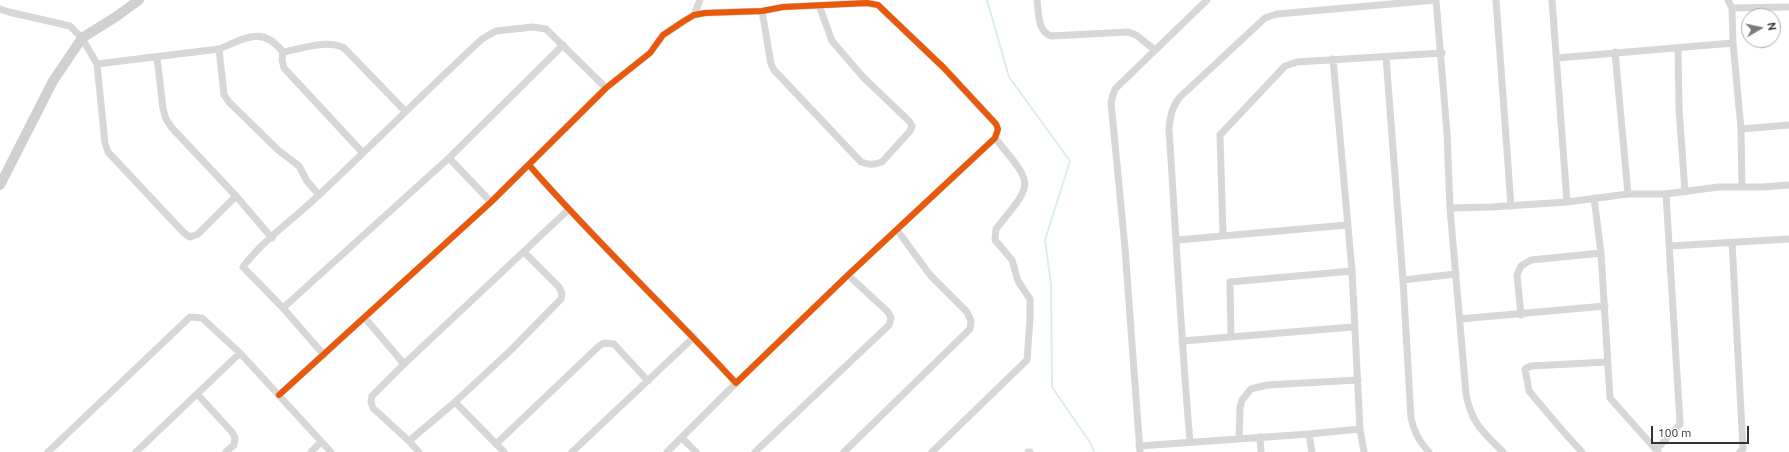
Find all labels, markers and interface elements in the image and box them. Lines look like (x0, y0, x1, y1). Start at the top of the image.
north arrow (1741, 8, 1781, 48)
text: N (1765, 21, 1778, 31)
scale bar (1653, 418, 1751, 444)
text: 100 m (1658, 426, 1691, 439)

